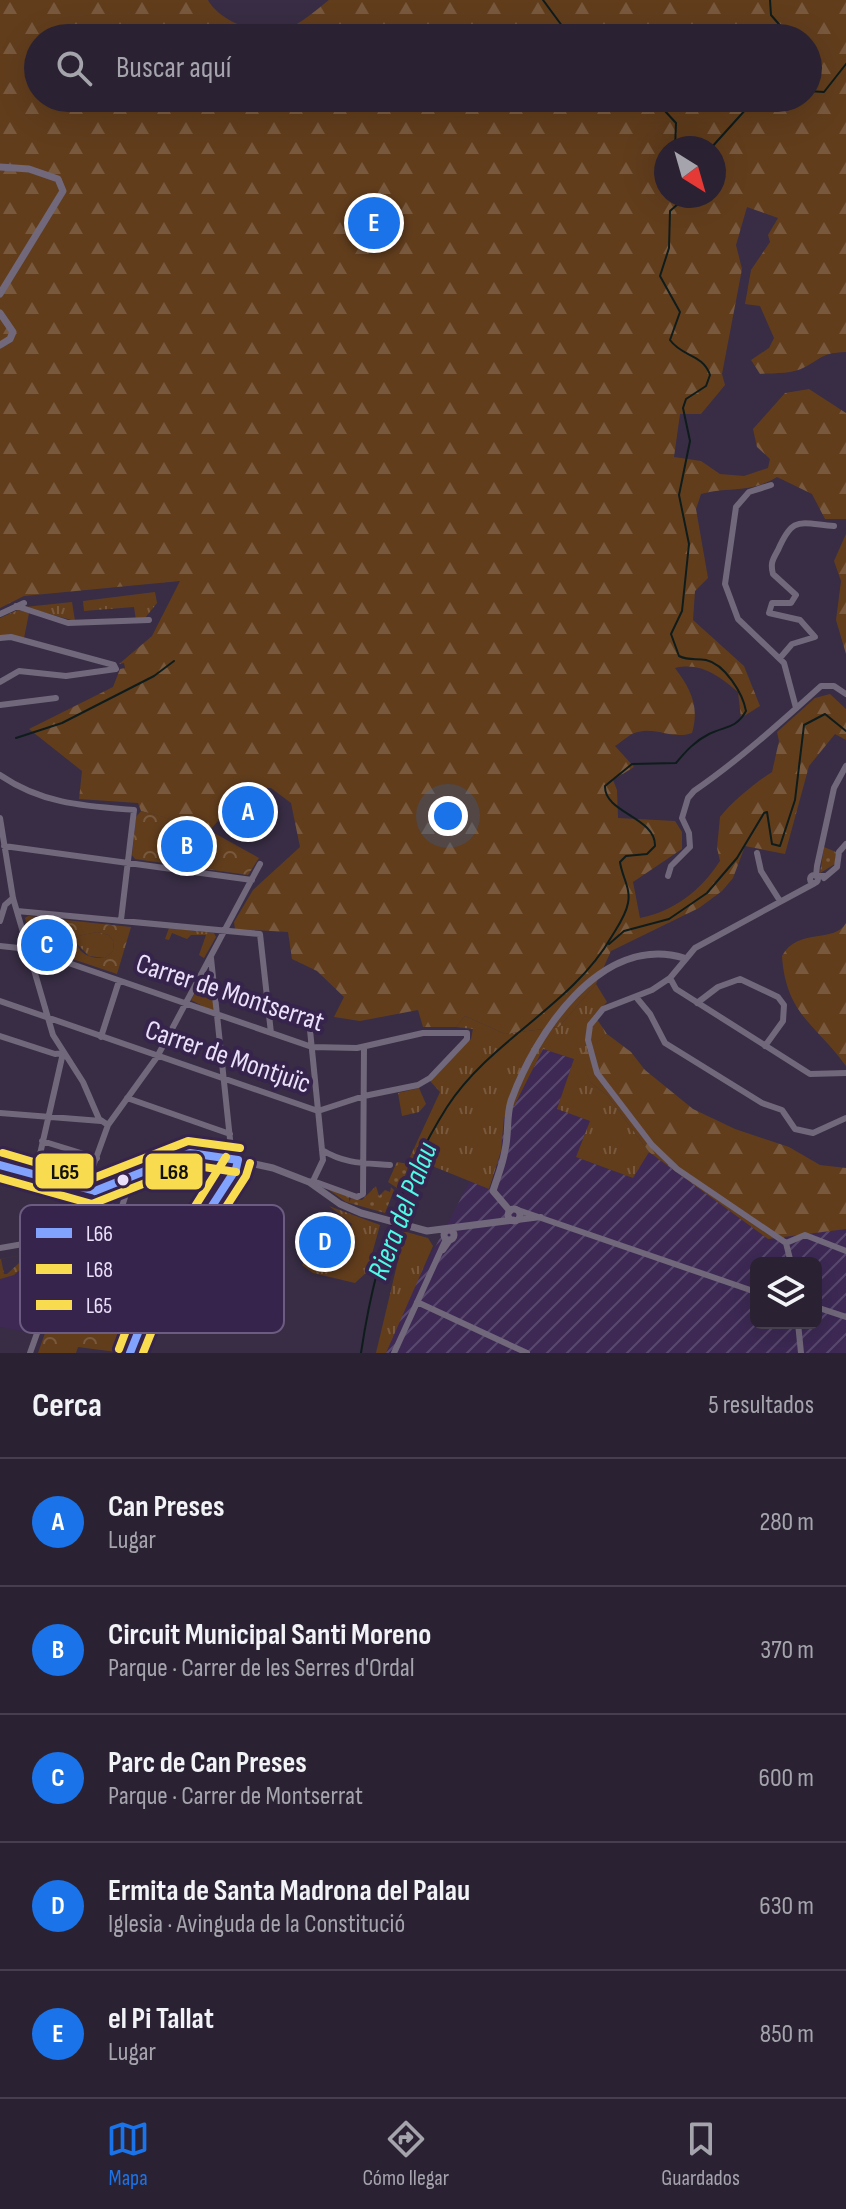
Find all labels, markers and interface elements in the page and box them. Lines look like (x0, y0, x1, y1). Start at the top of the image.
search box (24, 24, 822, 112)
icon: search (52, 46, 96, 90)
text: Buscar aquí (116, 50, 231, 86)
north arrow (654, 136, 726, 208)
pin: E (348, 193, 400, 253)
pin: A (222, 782, 274, 842)
your location (428, 796, 468, 836)
pin: B (161, 816, 213, 876)
pin: C (21, 915, 73, 975)
street label: Carrer de Montserrat (132, 947, 328, 1039)
street label: Carrer de Montjuïc (141, 1013, 315, 1101)
water label: Riera del Palau (360, 1137, 446, 1285)
line badge: L65 (34, 1152, 95, 1190)
line badge: L68 (144, 1152, 204, 1191)
text: L65 (51, 1159, 79, 1186)
text: L68 (159, 1159, 189, 1186)
unlabelled marker (115, 1172, 131, 1188)
legend (20, 1205, 284, 1333)
pin: D (299, 1212, 351, 1272)
text: L66 (86, 1221, 113, 1248)
text: L68 (86, 1257, 113, 1284)
map controls (750, 1257, 822, 1329)
button: layers (750, 1257, 822, 1329)
text: L65 (86, 1293, 112, 1320)
text: Cerca (32, 1385, 102, 1426)
text: 5 resultados (708, 1390, 814, 1421)
text: Can Preses (108, 1489, 224, 1525)
text: A (52, 1507, 64, 1538)
text: 280 m (759, 1507, 814, 1538)
text: Lugar (108, 1525, 156, 1556)
text: Circuit Municipal Santi Moreno (108, 1617, 431, 1653)
text: B (52, 1635, 64, 1666)
text: 370 m (760, 1635, 814, 1666)
text: Parque · Carrer de les Serres d'Ordal (108, 1653, 415, 1684)
text: Parc de Can Preses (108, 1745, 307, 1781)
text: C (51, 1763, 65, 1794)
text: 600 m (759, 1763, 814, 1794)
text: Parque · Carrer de Montserrat (108, 1781, 363, 1812)
text: Ermita de Santa Madrona del Palau (108, 1873, 470, 1909)
text: D (51, 1891, 65, 1922)
text: 630 m (759, 1891, 814, 1922)
text: Iglesia · Avinguda de la Constitució (108, 1909, 405, 1940)
text: el Pi Tallat (108, 2001, 214, 2037)
text: E (52, 2019, 64, 2050)
text: 850 m (760, 2019, 814, 2050)
text: Lugar (108, 2037, 156, 2068)
tab: Mapa (106, 2117, 150, 2192)
tab: Cómo llegar (362, 2117, 449, 2192)
tab: Guardados (661, 2117, 740, 2192)

